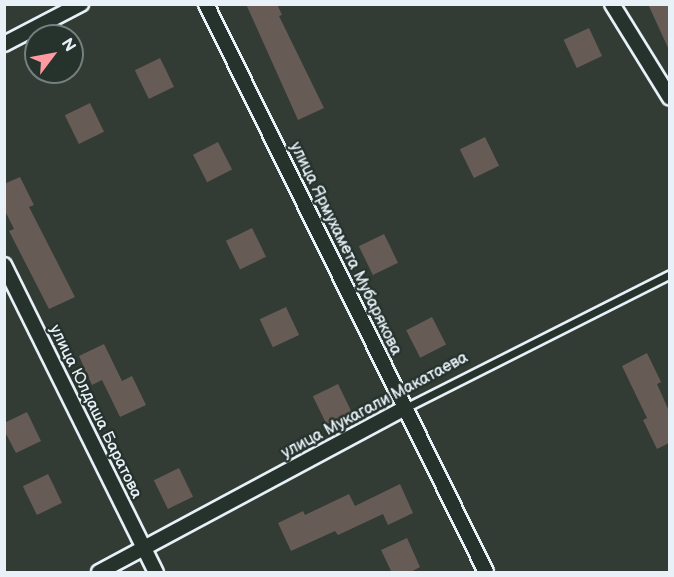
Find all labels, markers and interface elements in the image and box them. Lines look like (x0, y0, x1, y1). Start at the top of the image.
north arrow (24, 24, 84, 84)
text: N (57, 35, 79, 55)
street label: улица Ярмухамета Мубарякова (285, 139, 405, 359)
street label: улица Юлдаша Баратова (45, 322, 145, 502)
street label: улица Мукагали Макатаева (278, 349, 472, 463)

